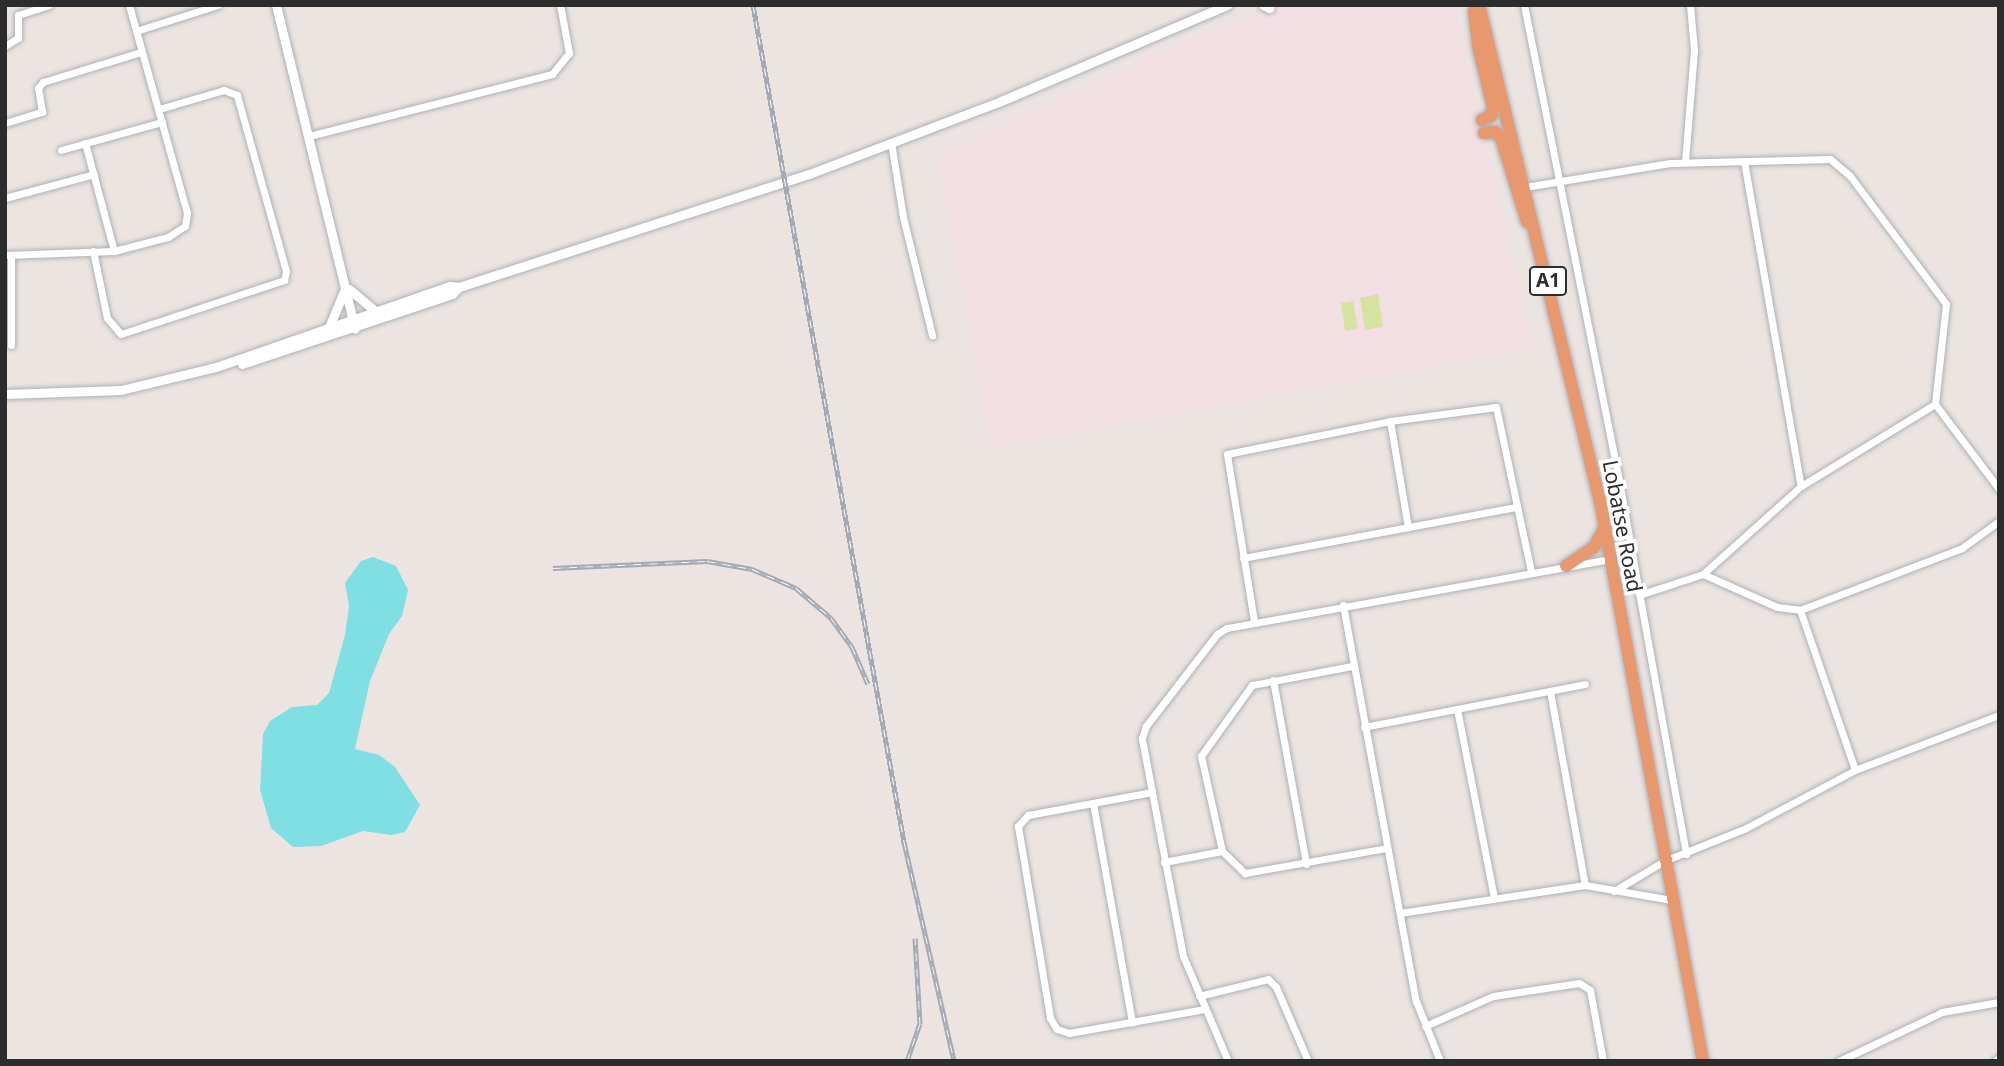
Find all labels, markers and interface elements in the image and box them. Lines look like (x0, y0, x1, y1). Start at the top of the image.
road number: A1 (1529, 266, 1567, 296)
street label: Lobatse Road (1598, 458, 1648, 594)

